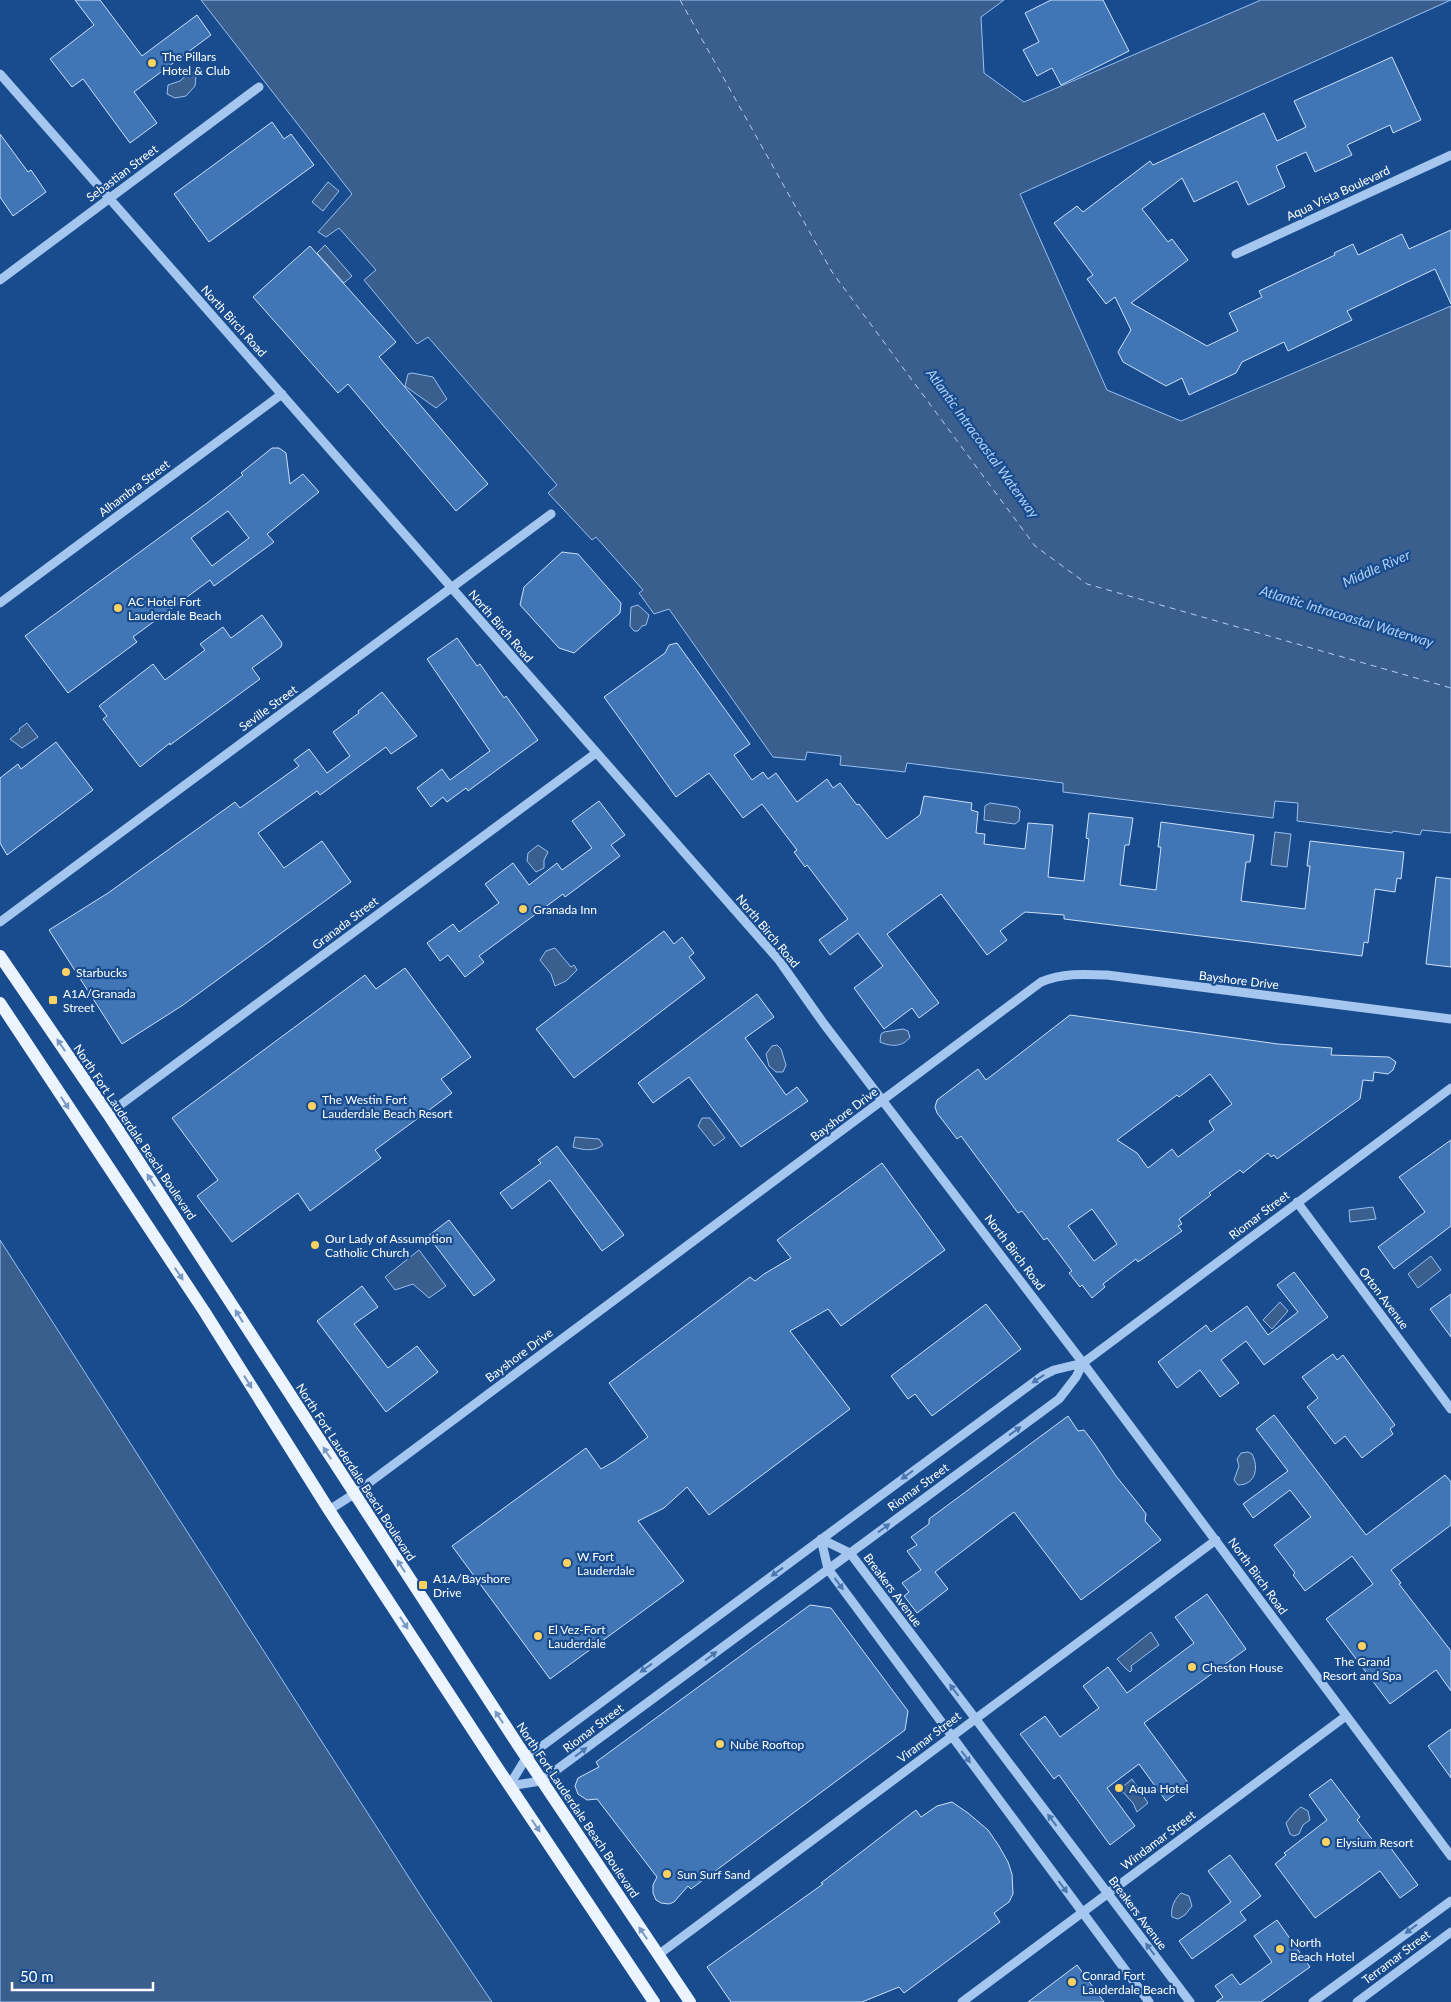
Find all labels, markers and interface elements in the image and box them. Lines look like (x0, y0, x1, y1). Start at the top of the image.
place label: The Pillars Hotel & Club (162, 49, 230, 78)
marker: The Pillars Hotel & Club (146, 57, 158, 69)
street label: Sebastian Street (83, 141, 161, 205)
street label: Aqua Vista Boulevard (1284, 162, 1392, 224)
street label: North Birch Road (198, 282, 270, 360)
water label: Atlantic Intracoastal Waterway (922, 364, 1043, 521)
street label: Alhambra Street (96, 456, 173, 520)
water label: Middle River (1339, 545, 1413, 591)
water label: Atlantic Intracoastal Waterway (1257, 581, 1436, 651)
street label: North Birch Road (465, 587, 537, 665)
place label: AC Hotel Fort Lauderdale Beach (128, 594, 221, 623)
marker: AC Hotel Fort Lauderdale Beach (112, 602, 124, 614)
street label: Seville Street (236, 681, 301, 734)
street label: North Birch Road (733, 891, 803, 971)
street label: Granada Street (309, 893, 382, 953)
place label: Granada Inn (533, 902, 597, 917)
marker: Granada Inn (517, 903, 529, 915)
place label: Starbucks (76, 965, 127, 980)
marker: Starbucks (60, 966, 72, 978)
street label: Bayshore Drive (1198, 968, 1280, 992)
place label: A1A/Granada Street (63, 986, 136, 1015)
marker: A1A/Granada Street (47, 994, 59, 1006)
one-way arrow (56, 1038, 66, 1051)
street label: North Fort Lauderdale Beach Boulevard (70, 1041, 200, 1223)
street label: Bayshore Drive (807, 1084, 881, 1144)
place label: The Westin Fort Lauderdale Beach Resort (322, 1092, 453, 1121)
one-way arrow (60, 1096, 70, 1110)
marker: The Westin Fort Lauderdale Beach Resort (306, 1100, 318, 1112)
one-way arrow (146, 1173, 156, 1186)
street label: Riomar Street (1226, 1187, 1293, 1243)
street label: North Birch Road (982, 1211, 1048, 1293)
place label: Our Lady of Assumption Catholic Church (325, 1231, 452, 1260)
marker: Our Lady of Assumption Catholic Church (309, 1239, 321, 1251)
street label: Orton Avenue (1356, 1264, 1412, 1332)
one-way arrow (174, 1267, 183, 1280)
one-way arrow (235, 1310, 244, 1323)
street label: Bayshore Drive (482, 1325, 556, 1385)
one-way arrow (1031, 1374, 1045, 1384)
one-way arrow (244, 1376, 253, 1389)
street label: North Fort Lauderdale Beach Boulevard (293, 1380, 419, 1564)
one-way arrow (1008, 1426, 1021, 1437)
one-way arrow (322, 1446, 332, 1459)
street label: Riomar Street (885, 1459, 952, 1514)
one-way arrow (900, 1470, 914, 1480)
one-way arrow (877, 1523, 891, 1533)
street label: North Birch Road (1225, 1535, 1291, 1617)
place label: W Fort Lauderdale (577, 1549, 635, 1578)
street label: Breakers Avenue (861, 1550, 925, 1630)
marker: W Fort Lauderdale (561, 1557, 573, 1569)
one-way arrow (396, 1559, 406, 1573)
one-way arrow (770, 1567, 784, 1577)
place label: A1A/Bayshore Drive (433, 1571, 510, 1600)
one-way arrow (834, 1577, 844, 1590)
marker: A1A/Bayshore Drive (417, 1579, 429, 1591)
one-way arrow (399, 1617, 408, 1630)
place label: El Vez-Fort Lauderdale (548, 1622, 606, 1651)
marker: El Vez-Fort Lauderdale (532, 1630, 544, 1642)
marker: The Grand Resort and Spa (1356, 1640, 1368, 1652)
one-way arrow (704, 1650, 717, 1661)
place label: The Grand Resort and Spa (1323, 1654, 1401, 1683)
place label: Cheston House (1202, 1660, 1283, 1675)
marker: Cheston House (1186, 1661, 1198, 1673)
one-way arrow (640, 1663, 653, 1674)
one-way arrow (948, 1684, 959, 1697)
street label: Riomar Street (560, 1700, 627, 1756)
street label: Viramar Street (894, 1708, 964, 1766)
one-way arrow (494, 1710, 504, 1724)
street label: North Fort Lauderdale Beach Boulevard (513, 1719, 643, 1901)
place label: Nubé Rooftop (730, 1737, 804, 1752)
marker: Nubé Rooftop (714, 1738, 726, 1750)
one-way arrow (574, 1747, 587, 1758)
one-way arrow (961, 1750, 971, 1764)
place label: Aqua Hotel (1129, 1781, 1189, 1796)
marker: Aqua Hotel (1113, 1782, 1125, 1794)
street label: Windamar Street (1118, 1807, 1199, 1873)
one-way arrow (1046, 1814, 1057, 1827)
one-way arrow (531, 1820, 541, 1833)
place label: Elysium Resort (1336, 1835, 1414, 1850)
marker: Elysium Resort (1320, 1836, 1332, 1848)
place label: Sun Surf Sand (677, 1867, 750, 1882)
marker: Sun Surf Sand (661, 1868, 673, 1880)
street label: Breakers Avenue (1106, 1873, 1170, 1953)
one-way arrow (1058, 1880, 1069, 1893)
one-way arrow (1404, 1924, 1418, 1934)
one-way arrow (638, 1926, 648, 1939)
street label: Terramar Street (1359, 1926, 1433, 1987)
place label: North Beach Hotel (1290, 1935, 1355, 1964)
one-way arrow (1144, 1943, 1155, 1956)
marker: North Beach Hotel (1274, 1943, 1286, 1955)
scale bar (12, 1960, 154, 1992)
text: 50 m (20, 1967, 54, 1985)
place label: Conrad Fort Lauderdale Beach (1082, 1968, 1175, 1997)
marker: Conrad Fort Lauderdale Beach (1066, 1976, 1078, 1988)

